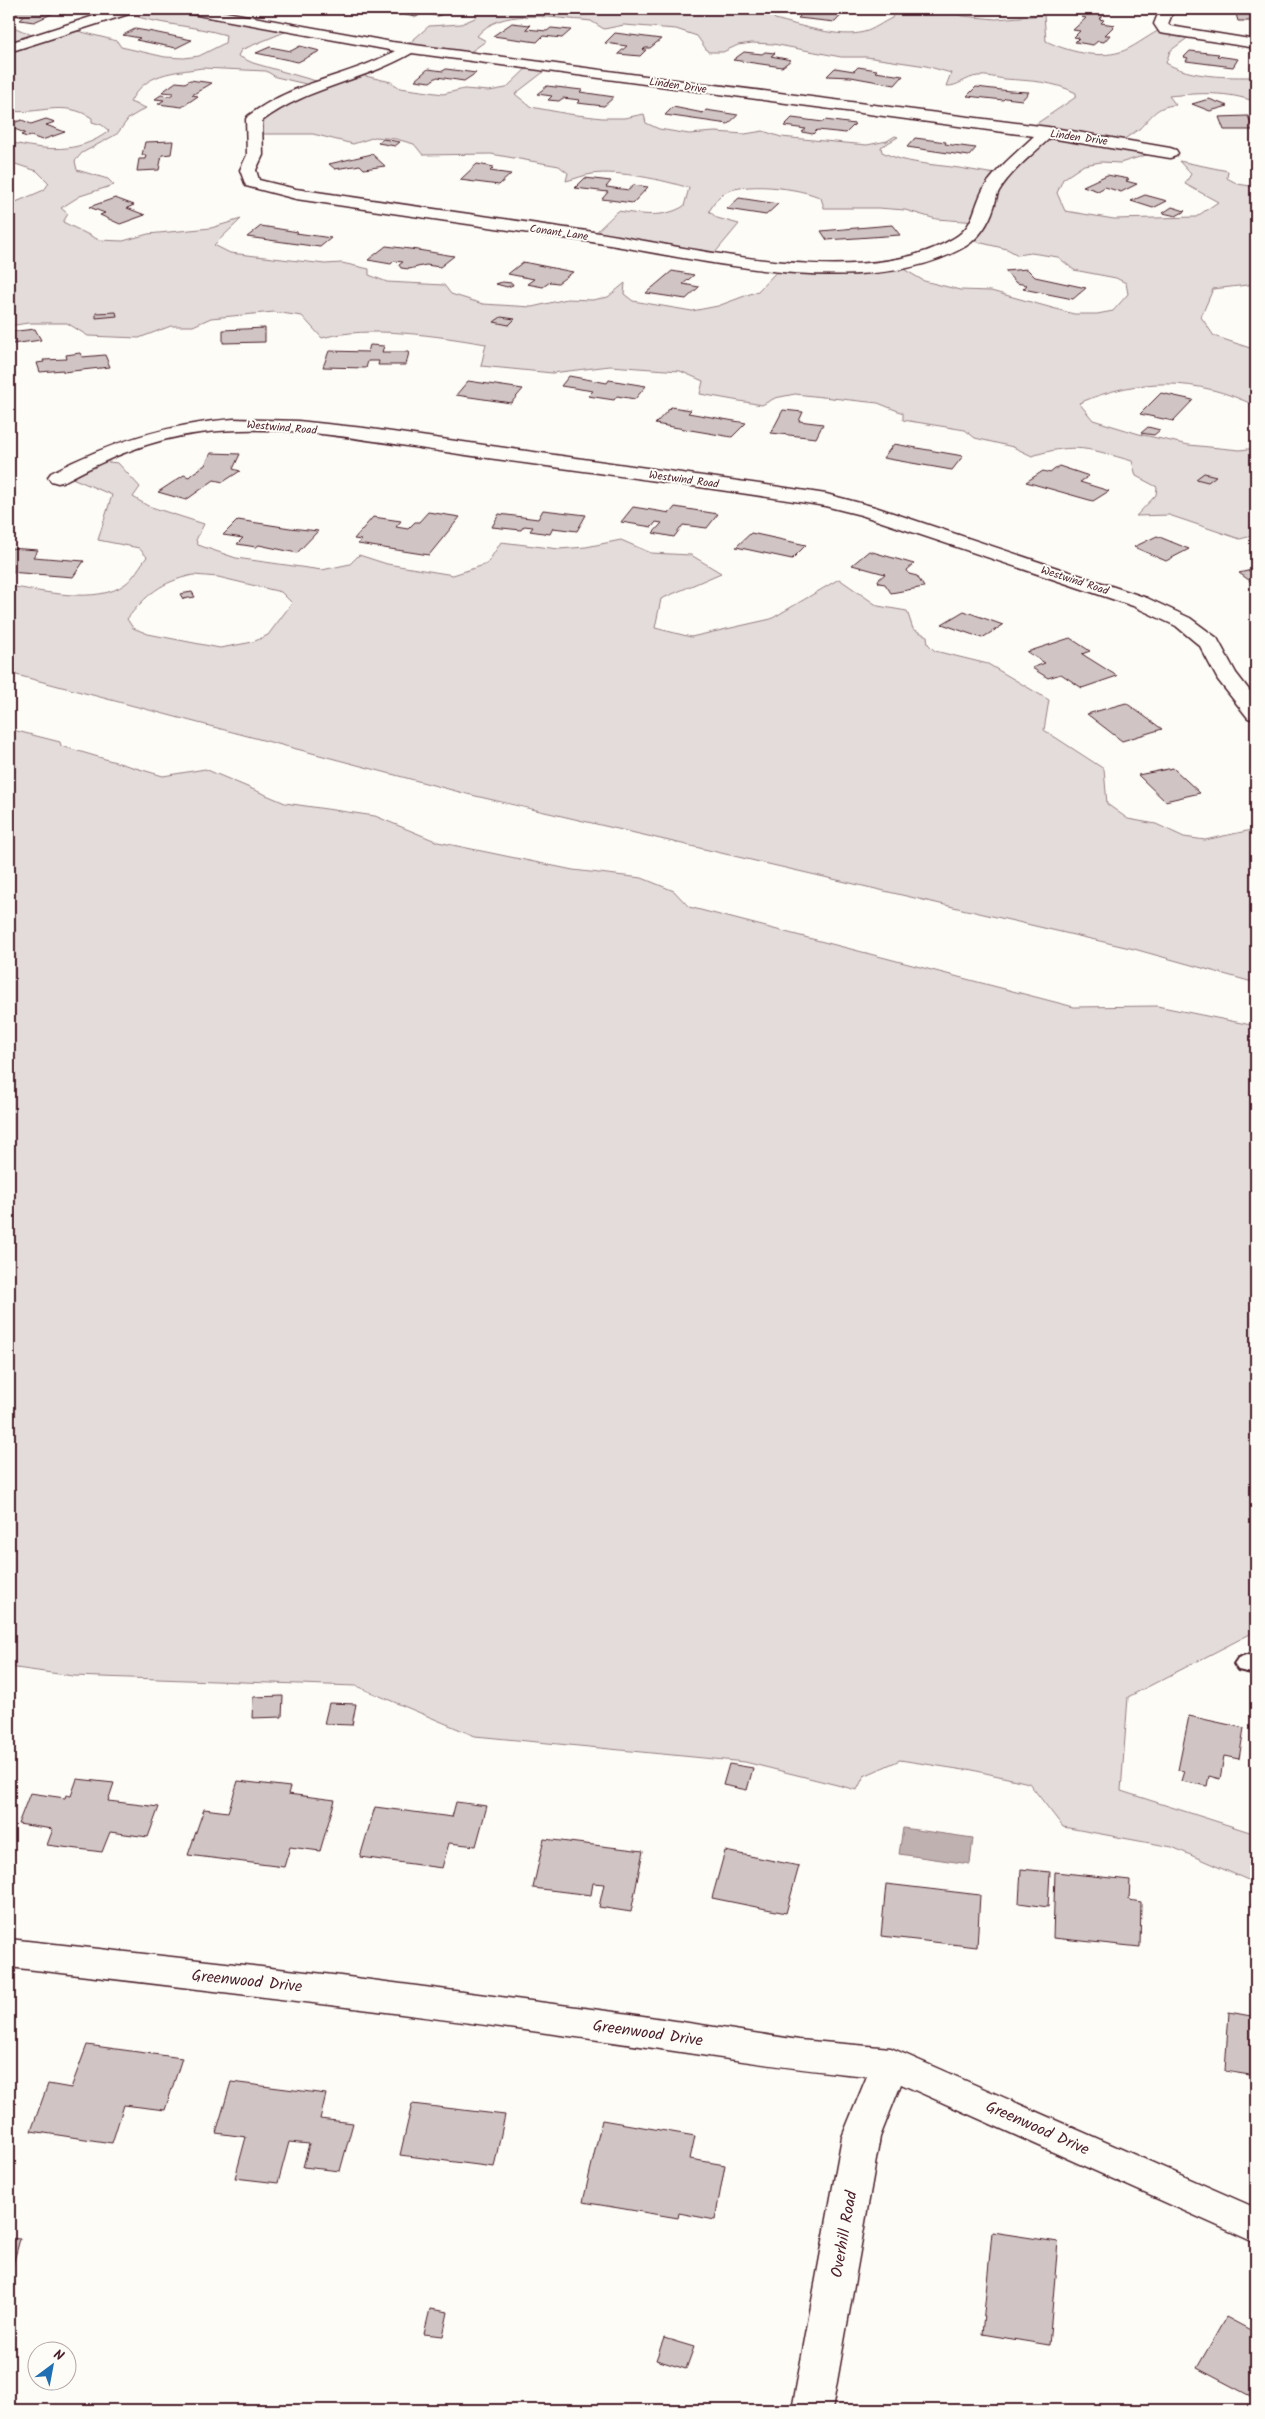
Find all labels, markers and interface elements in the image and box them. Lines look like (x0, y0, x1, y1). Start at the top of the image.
street label: Linden Drive (648, 73, 708, 99)
street label: Linden Drive (1049, 125, 1109, 151)
street label: Conant Lane (528, 220, 589, 246)
street label: Westwind Road (246, 416, 318, 440)
street label: Westwind Road (648, 466, 720, 494)
street label: Westwind Road (1038, 562, 1111, 601)
street label: Greenwood Drive (190, 1963, 303, 2000)
street label: Greenwood Drive (591, 2013, 705, 2054)
street label: Greenwood Drive (982, 2094, 1093, 2162)
street label: Overhill Road (825, 2188, 865, 2280)
north arrow (28, 2342, 78, 2392)
text: N (49, 2344, 68, 2368)

